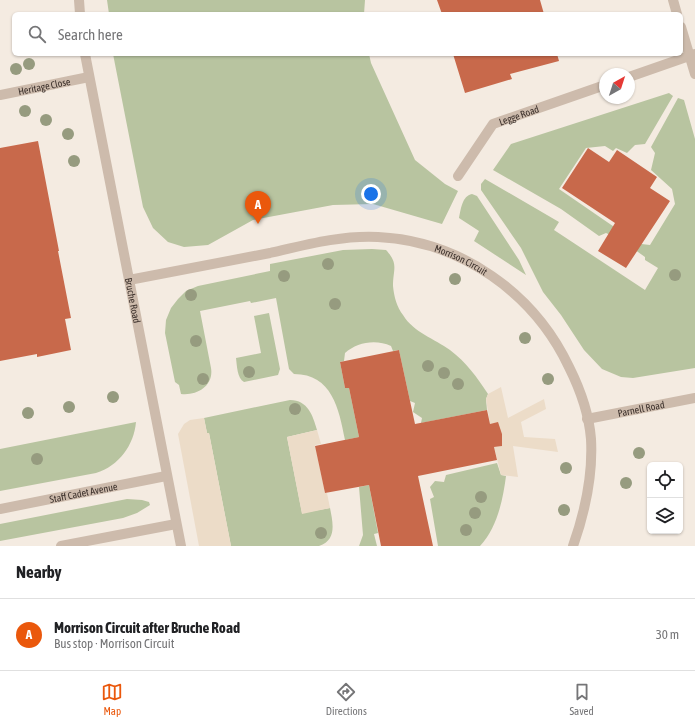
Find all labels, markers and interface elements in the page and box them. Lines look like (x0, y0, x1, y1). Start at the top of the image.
search box (12, 12, 683, 56)
icon: search (26, 23, 48, 45)
text: Search here (58, 26, 123, 43)
north arrow (599, 68, 635, 104)
street label: Heritage Close (17, 76, 72, 97)
street label: Legge Road (497, 103, 541, 128)
your location (361, 184, 381, 204)
pin: A (245, 191, 271, 224)
street label: Morrison Circuit (433, 243, 490, 278)
street label: Bruche Road (123, 277, 142, 324)
street label: Parnell Road (617, 399, 666, 419)
map controls (647, 462, 683, 534)
button: locate (647, 462, 683, 498)
street label: Staff Cadet Avenue (49, 481, 119, 505)
button: layers (647, 498, 683, 534)
text: Nearby (16, 562, 62, 582)
text: Morrison Circuit after Bruche Road (54, 619, 240, 636)
text: A (26, 627, 32, 642)
text: 30 m (656, 627, 679, 642)
text: Bus stop · Morrison Circuit (54, 636, 174, 651)
tab: Map (101, 681, 123, 717)
tab: Directions (326, 681, 367, 717)
tab: Saved (569, 681, 594, 717)

